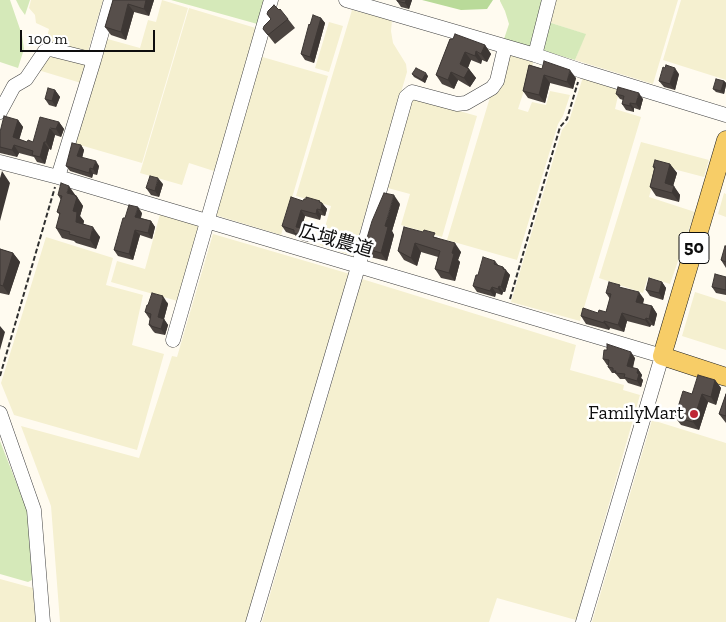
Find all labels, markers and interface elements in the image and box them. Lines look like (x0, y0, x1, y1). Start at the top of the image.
scale bar (22, 20, 158, 52)
text: 100 m (28, 30, 67, 48)
street label: 広域農道 (296, 220, 376, 262)
road number: 50 (679, 232, 709, 264)
place label: FamilyMart (588, 403, 684, 425)
marker: FamilyMart (688, 408, 700, 420)

